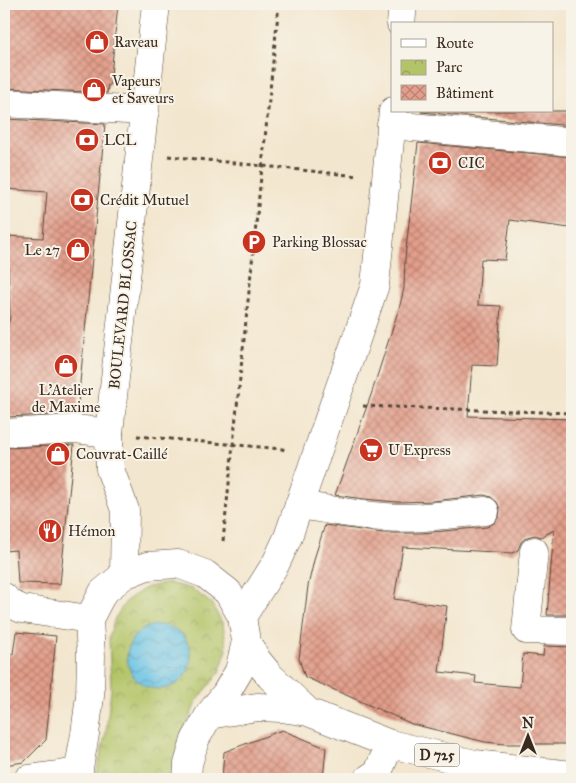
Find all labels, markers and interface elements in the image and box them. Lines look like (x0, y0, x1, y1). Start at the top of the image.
legend (391, 22, 554, 112)
shop icon: Raveau (84, 29, 110, 55)
place label: Raveau (114, 33, 158, 51)
text: Route (436, 34, 474, 52)
text: Parc (436, 58, 463, 76)
place label: Vapeurs et Saveurs (111, 72, 174, 107)
shop icon: Vapeurs et Saveurs (81, 77, 107, 103)
text: Bâtiment (436, 84, 495, 102)
bank icon: LCL (74, 127, 100, 153)
place label: LCL (104, 131, 136, 149)
bank icon: CIC (427, 150, 453, 176)
place label: CIC (458, 154, 485, 172)
bank icon: Crédit Mutuel (69, 187, 95, 213)
place label: Crédit Mutuel (100, 191, 190, 209)
street label: BOULEVARD BLOSSAC (105, 220, 141, 390)
parking icon: Parking Blossac (241, 229, 267, 255)
place label: Parking Blossac (272, 233, 367, 251)
shop icon: Le 27 (65, 237, 91, 263)
place label: Le 27 (24, 241, 60, 259)
shop icon: L'Atelier de Maxime (53, 353, 79, 379)
place label: L'Atelier de Maxime (32, 381, 100, 416)
supermarket icon: U Express (358, 437, 384, 463)
shop icon: Couvrat-Caillé (45, 441, 71, 467)
place label: U Express (388, 441, 451, 459)
place label: Couvrat-Caillé (76, 445, 168, 463)
restaurant icon: Hémon (37, 518, 63, 544)
place label: Hémon (68, 522, 115, 540)
north arrow (504, 710, 554, 760)
text: N (522, 715, 534, 732)
road number: D 725 (414, 744, 460, 766)

